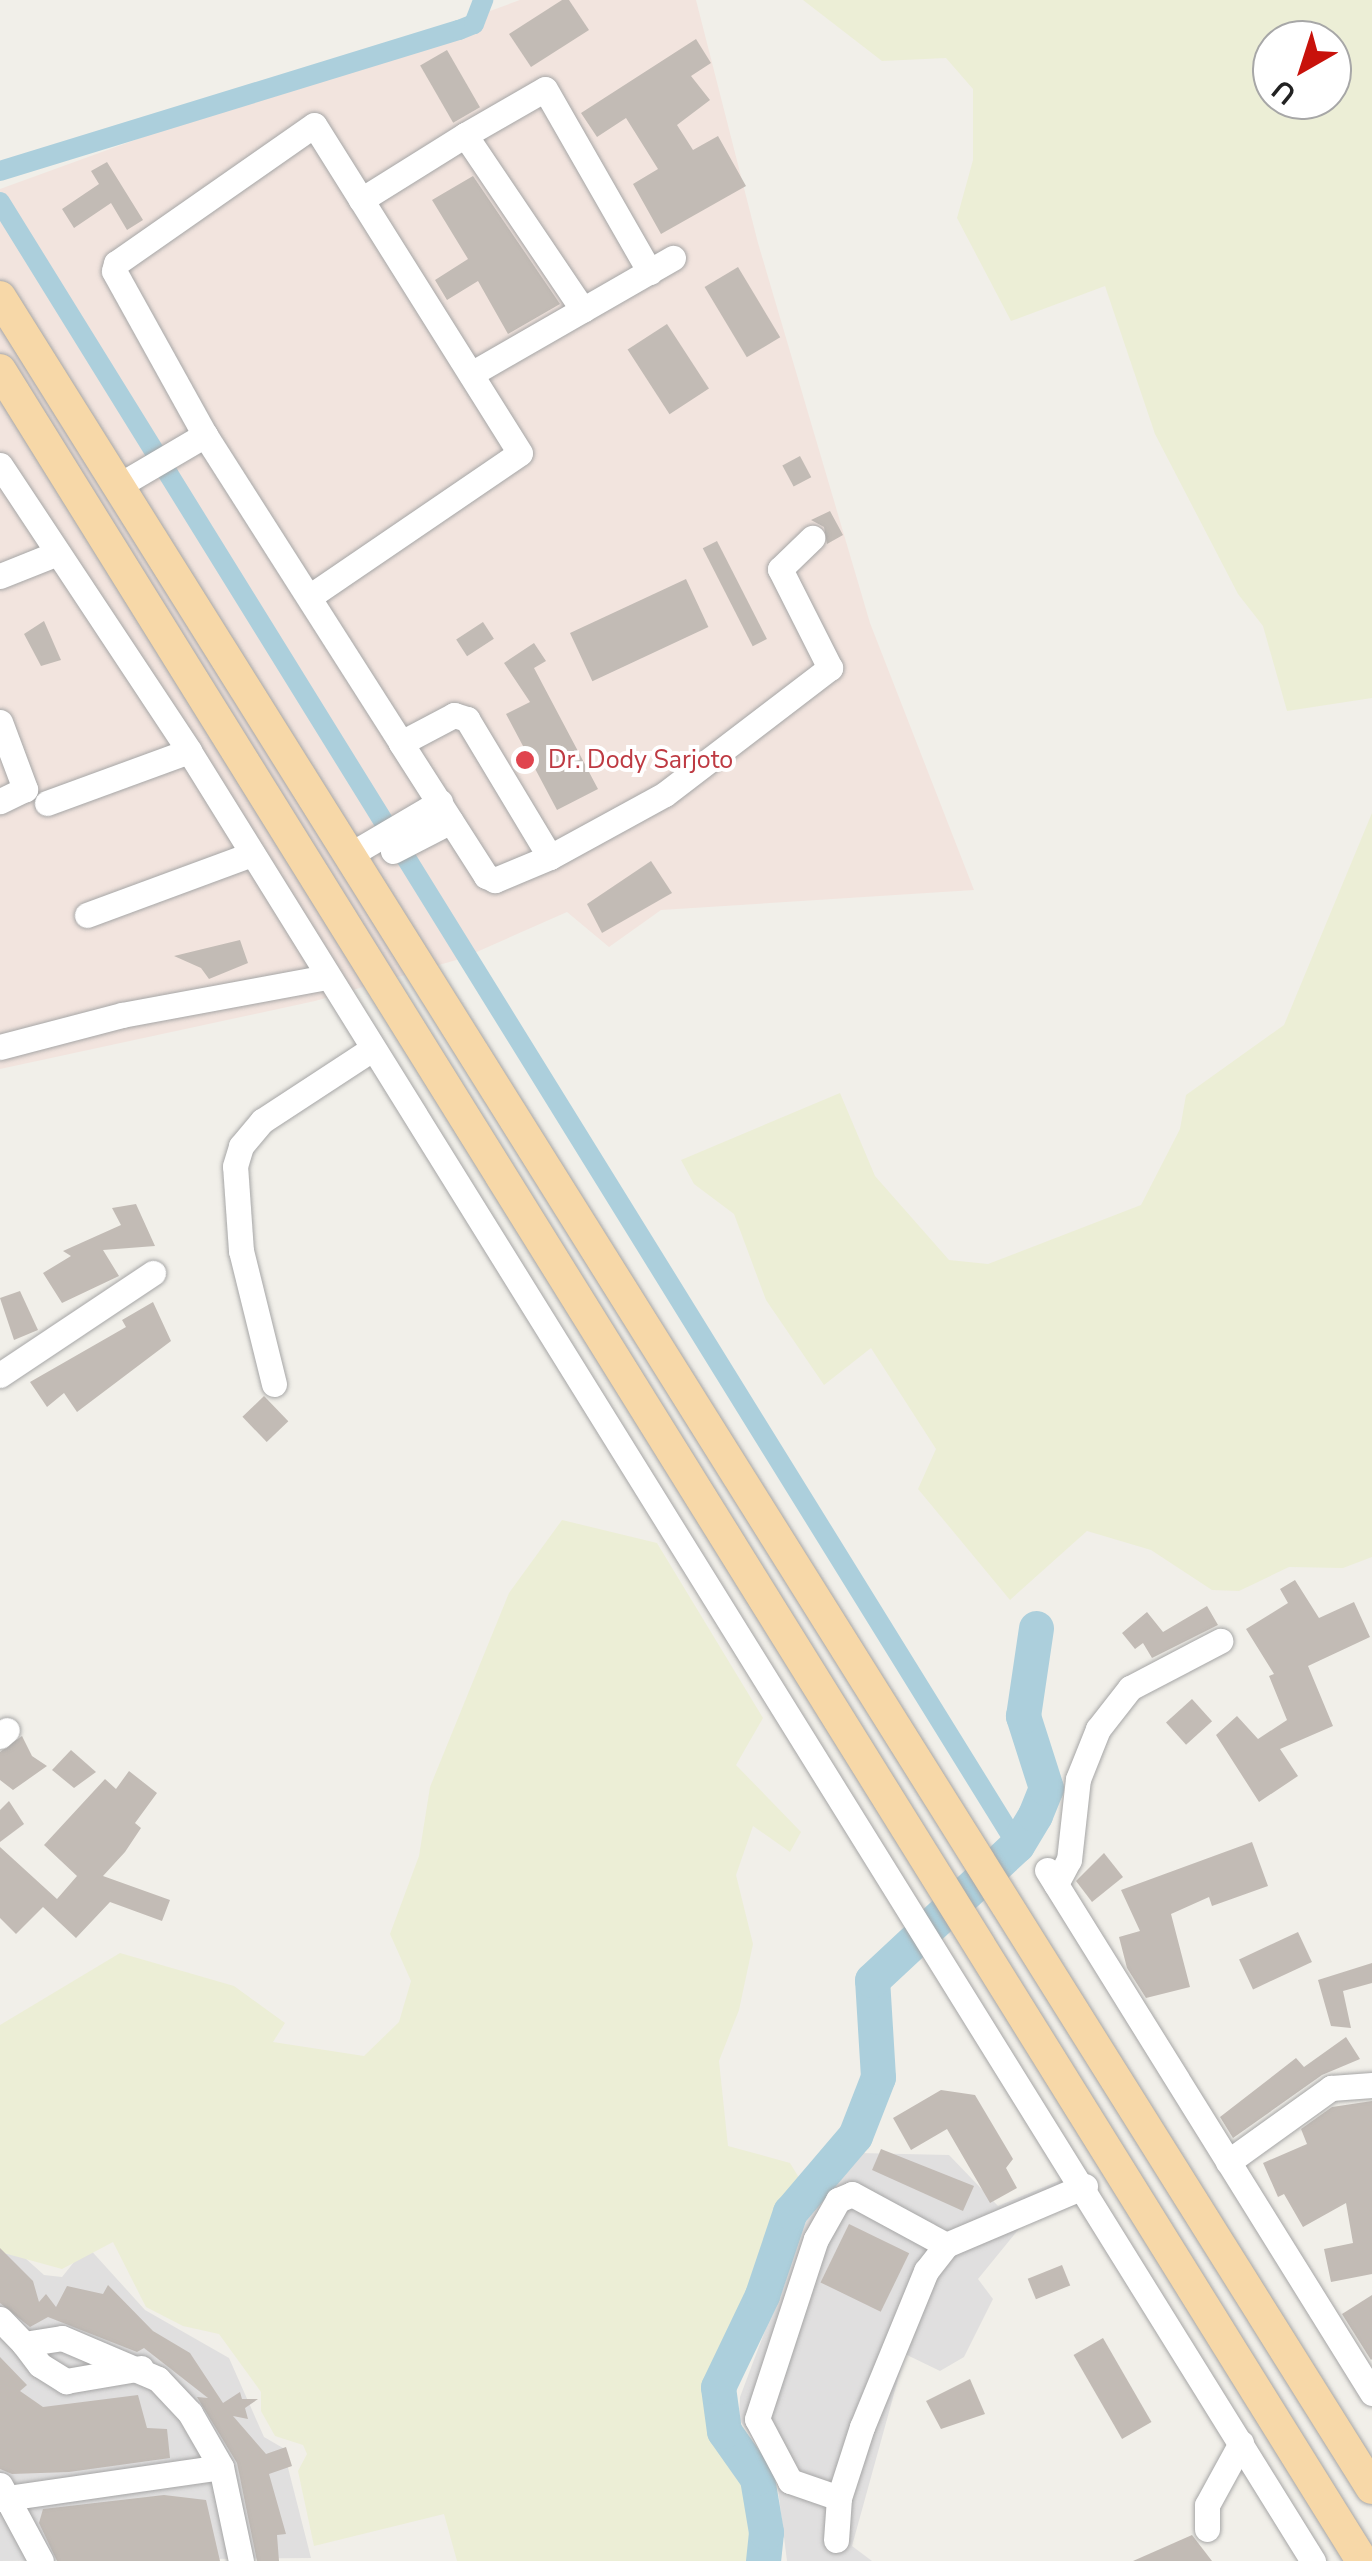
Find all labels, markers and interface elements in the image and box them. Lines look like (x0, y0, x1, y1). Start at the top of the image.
north arrow (1252, 20, 1352, 120)
text: U (1264, 70, 1304, 113)
place label: Dr. Dody Sarjoto (548, 745, 733, 775)
marker: Dr. Dody Sarjoto (512, 747, 538, 773)

